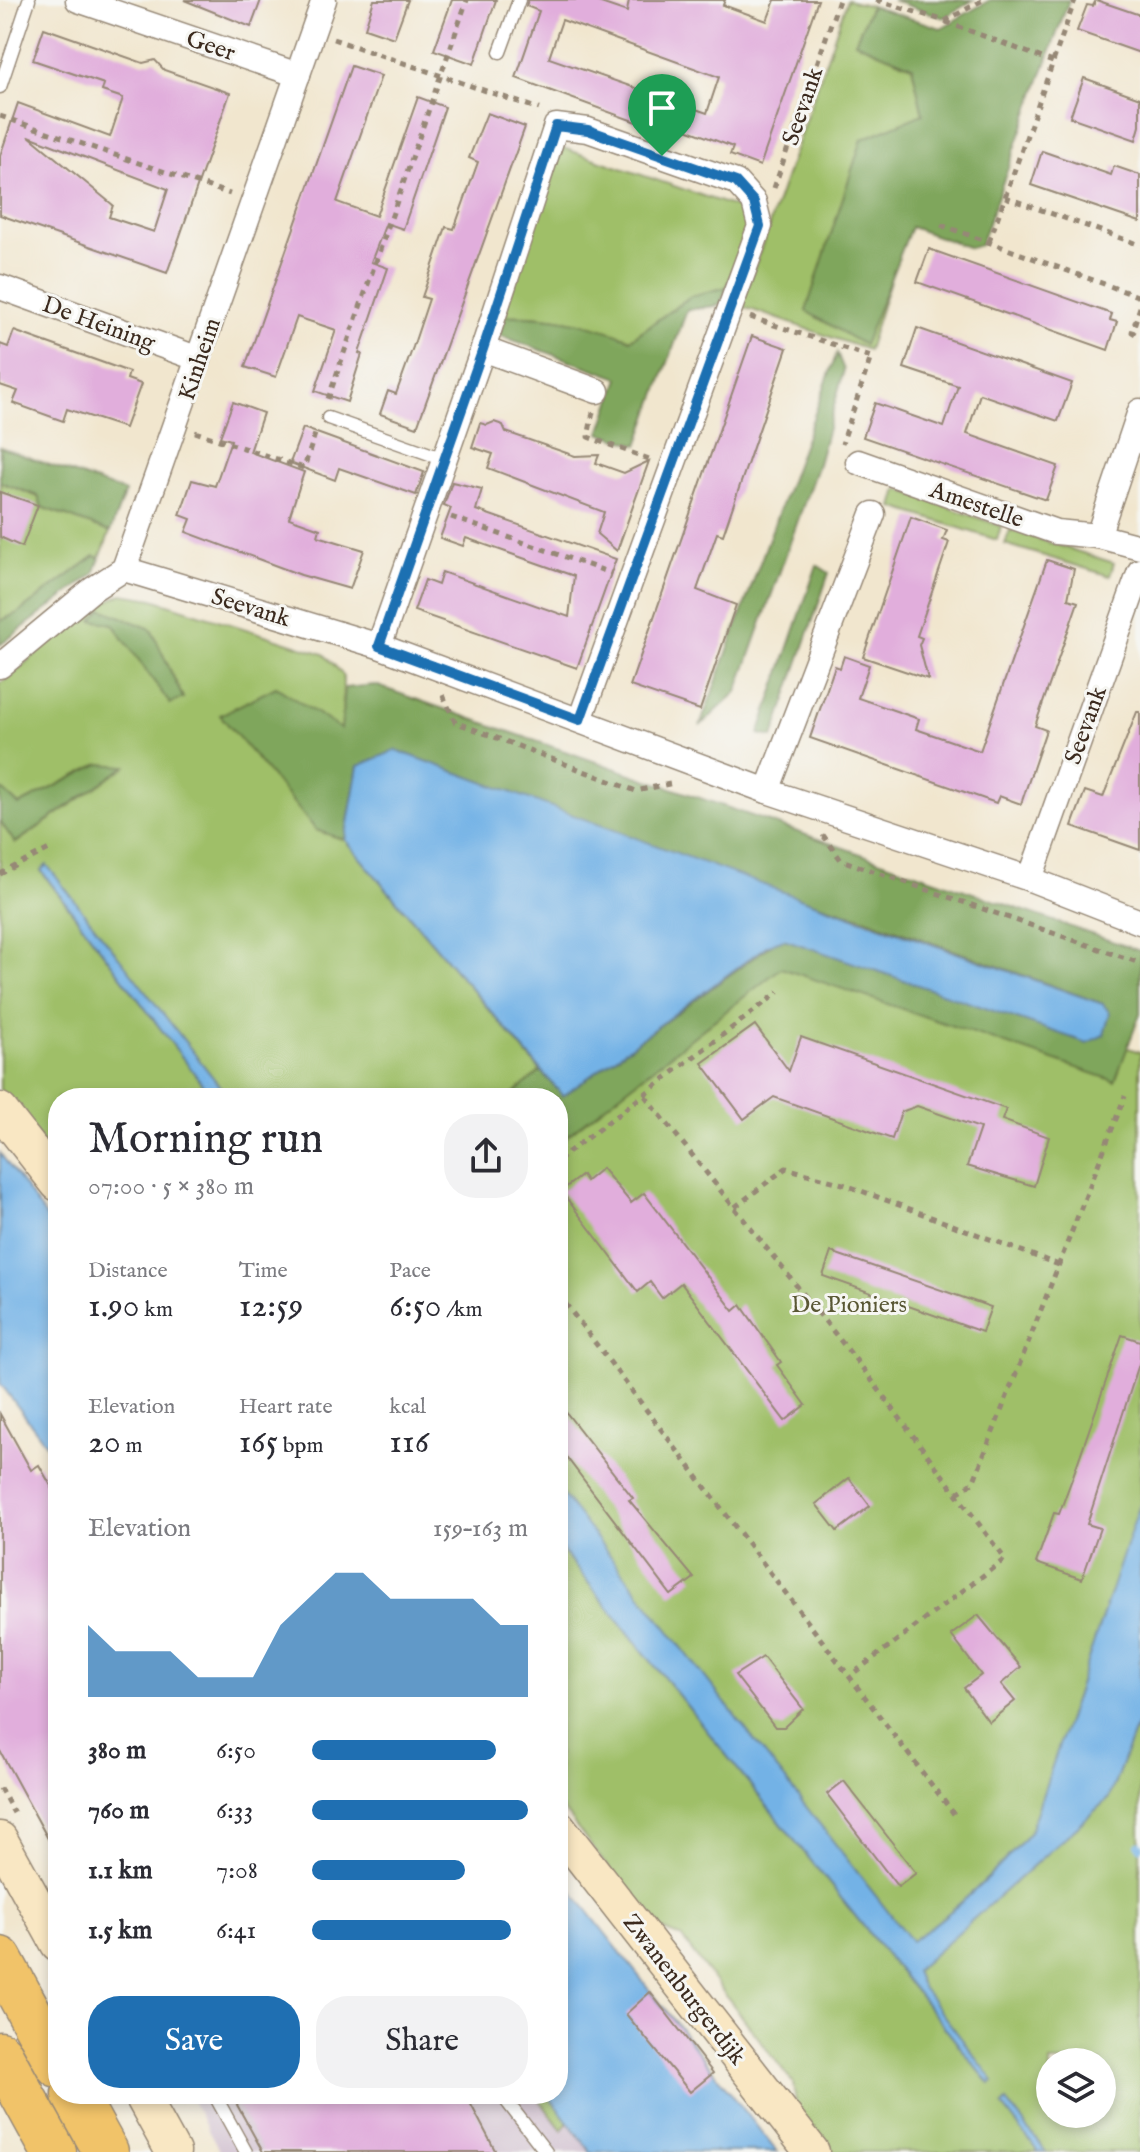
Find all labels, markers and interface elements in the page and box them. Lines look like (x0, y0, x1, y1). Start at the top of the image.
street label: Geer (182, 24, 239, 69)
street label: Seevank (776, 63, 831, 150)
pin (628, 74, 696, 156)
icon: arrive (640, 86, 684, 130)
street label: De Heining (38, 290, 160, 360)
street label: Kinheim (172, 314, 229, 405)
street label: Amestelle (924, 475, 1028, 536)
street label: Seevank (207, 582, 294, 635)
street label: Seevank (1058, 682, 1115, 769)
text: Morning run (88, 1112, 323, 1168)
button: share (444, 1114, 528, 1198)
text: 07:00 · 5 × 380 m (88, 1170, 254, 1203)
text: Distance (88, 1257, 168, 1285)
text: Time (239, 1257, 288, 1285)
text: Pace (389, 1257, 431, 1285)
text: 1.90 (88, 1285, 140, 1328)
text: 12:59 (239, 1285, 303, 1328)
text: 6:50 (389, 1285, 442, 1328)
park label: De Pioniers (791, 1290, 907, 1321)
text: km (140, 1296, 173, 1324)
text: /km (442, 1296, 483, 1324)
text: Elevation (88, 1393, 175, 1421)
text: Heart rate (239, 1393, 333, 1421)
text: kcal (389, 1393, 426, 1421)
text: 20 (88, 1421, 121, 1464)
text: 165 (239, 1421, 278, 1464)
text: 116 (389, 1421, 429, 1464)
text: m (121, 1432, 142, 1460)
text: bpm (278, 1432, 323, 1460)
text: Elevation (88, 1512, 191, 1545)
text: 159–163 m (433, 1512, 528, 1545)
text: 380 m (88, 1734, 146, 1767)
text: 6:50 (216, 1734, 256, 1767)
text: 760 m (88, 1794, 150, 1827)
text: 6:33 (216, 1794, 253, 1827)
text: 1.1 km (88, 1854, 153, 1887)
text: 7:08 (216, 1854, 258, 1887)
street label: Zwanenburgerdijk (615, 1908, 753, 2072)
text: 1.5 km (88, 1914, 152, 1947)
text: 6:41 (216, 1914, 256, 1947)
button: Save (88, 1996, 300, 2088)
button: Share (316, 1996, 528, 2088)
map controls (1036, 2048, 1116, 2128)
button: layers (1036, 2048, 1116, 2128)

